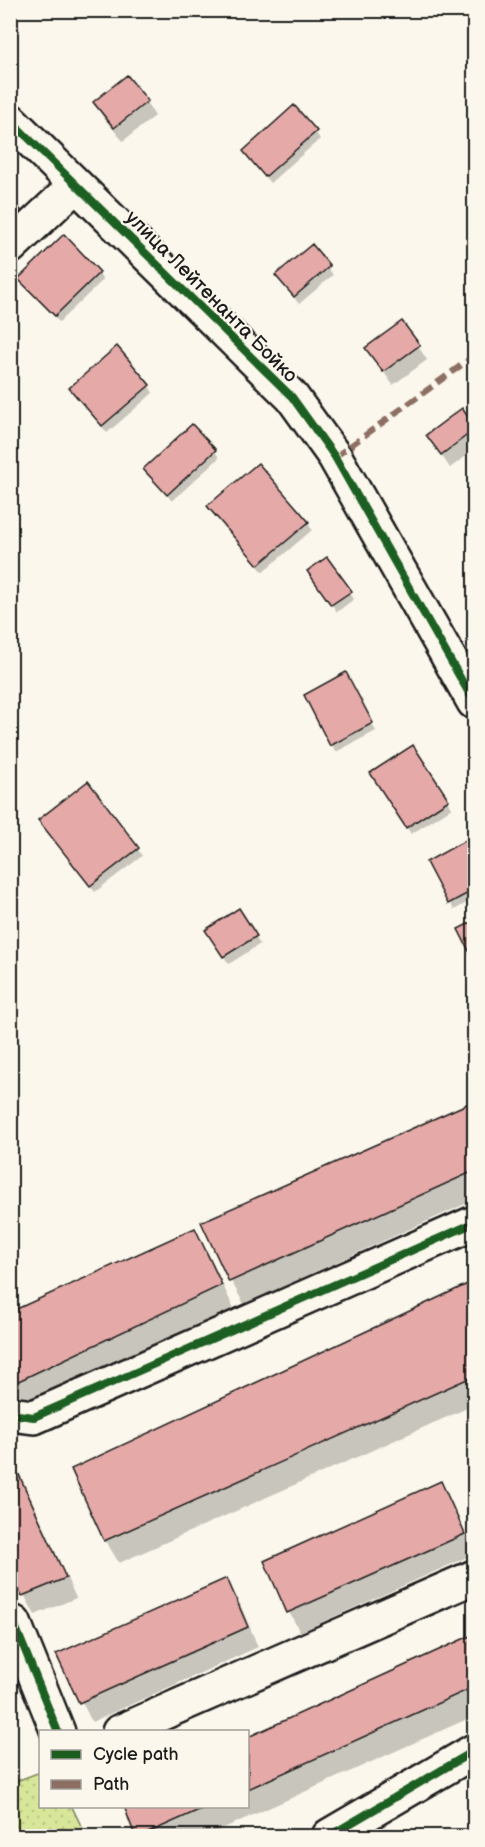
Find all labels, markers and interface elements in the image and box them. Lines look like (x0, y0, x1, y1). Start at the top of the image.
street label: улица Лейтенанта Бойко (120, 206, 302, 388)
legend (39, 1730, 249, 1808)
text: Cycle path (93, 1744, 179, 1765)
text: Path (93, 1774, 129, 1795)

